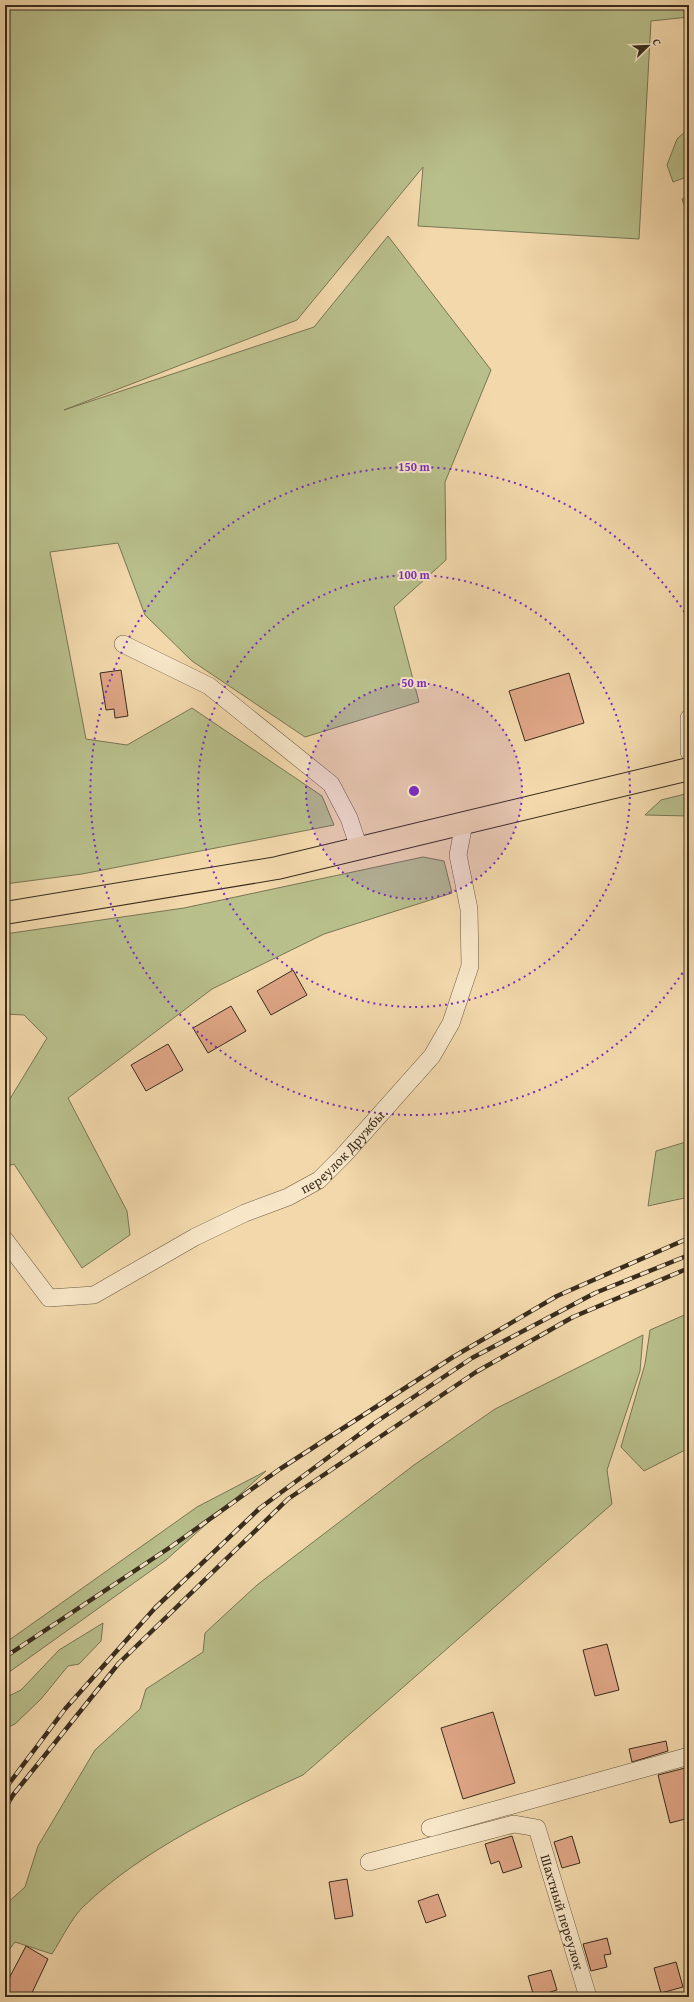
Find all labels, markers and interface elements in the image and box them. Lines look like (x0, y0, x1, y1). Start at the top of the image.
north arrow (628, 26, 668, 66)
text: С (649, 36, 666, 48)
text: 150 m (398, 458, 431, 475)
text: 100 m (398, 566, 431, 583)
text: 50 m (401, 674, 427, 691)
centre of rings (407, 784, 421, 798)
street label: переулок Дружбы (297, 1106, 389, 1198)
street label: Шахтный переулок (536, 1852, 589, 1973)

